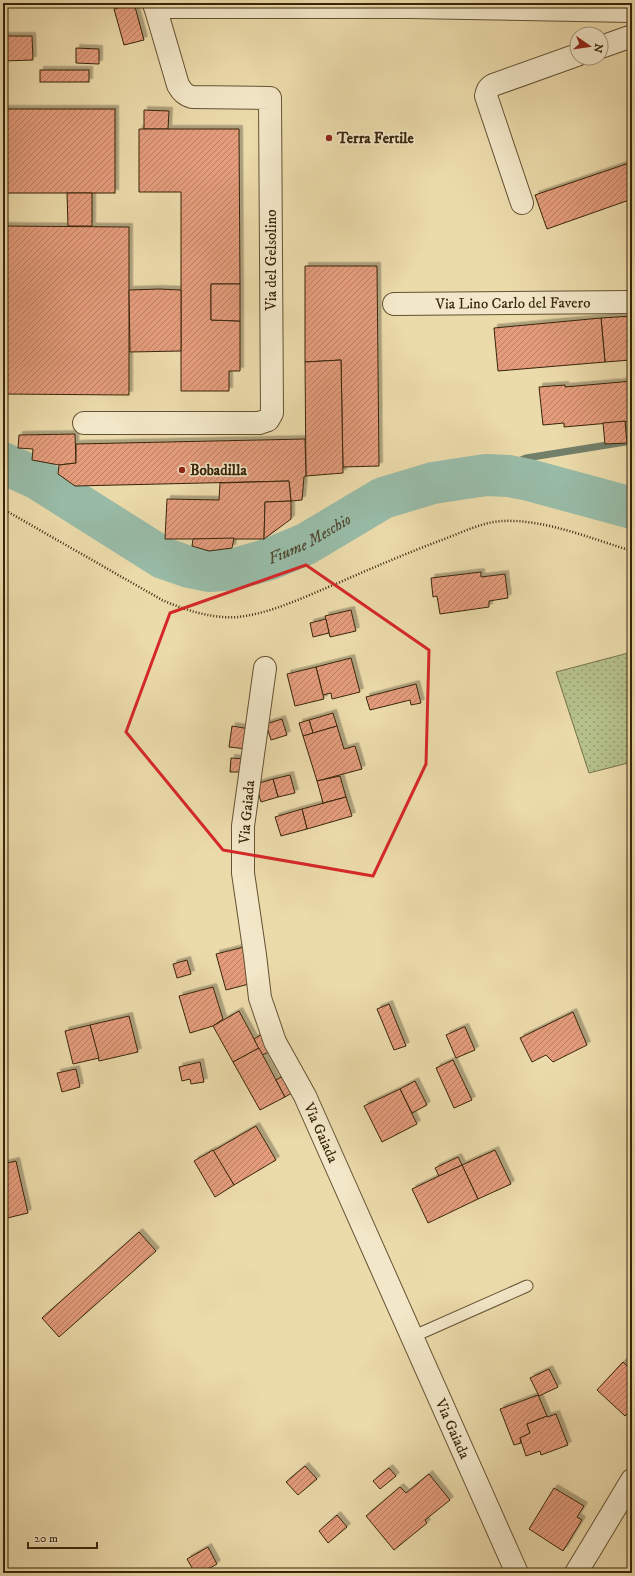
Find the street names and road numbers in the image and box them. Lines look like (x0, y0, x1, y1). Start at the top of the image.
street label: Via del Gelsolino (262, 209, 281, 312)
street label: Via Lino Carlo del Favero (434, 293, 591, 313)
street label: Via Gaiada (235, 779, 259, 846)
street label: Via Gaiada (299, 1099, 343, 1166)
street label: Via Gaiada (431, 1395, 475, 1462)

